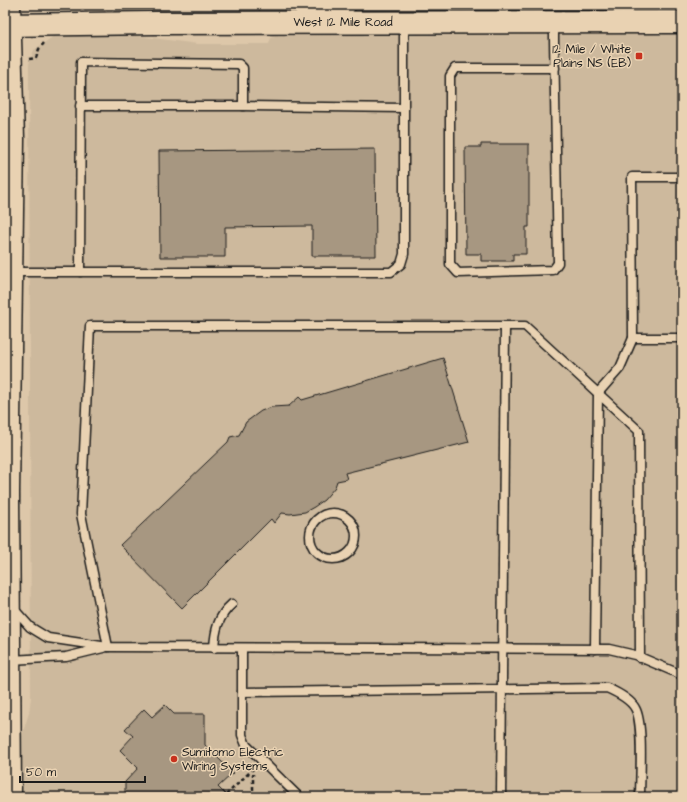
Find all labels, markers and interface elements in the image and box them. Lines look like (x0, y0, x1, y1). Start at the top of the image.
street label: West 12 Mile Road (293, 14, 393, 31)
place label: 12 Mile / White Plains NS (EB) (552, 41, 631, 72)
marker: 12 Mile / White Plains NS (EB) (634, 51, 644, 61)
place label: Sumitomo Electric Wiring Systems (182, 744, 284, 776)
marker: Sumitomo Electric Wiring Systems (169, 754, 179, 764)
scale bar (20, 758, 145, 784)
text: 50 m (26, 764, 57, 781)

